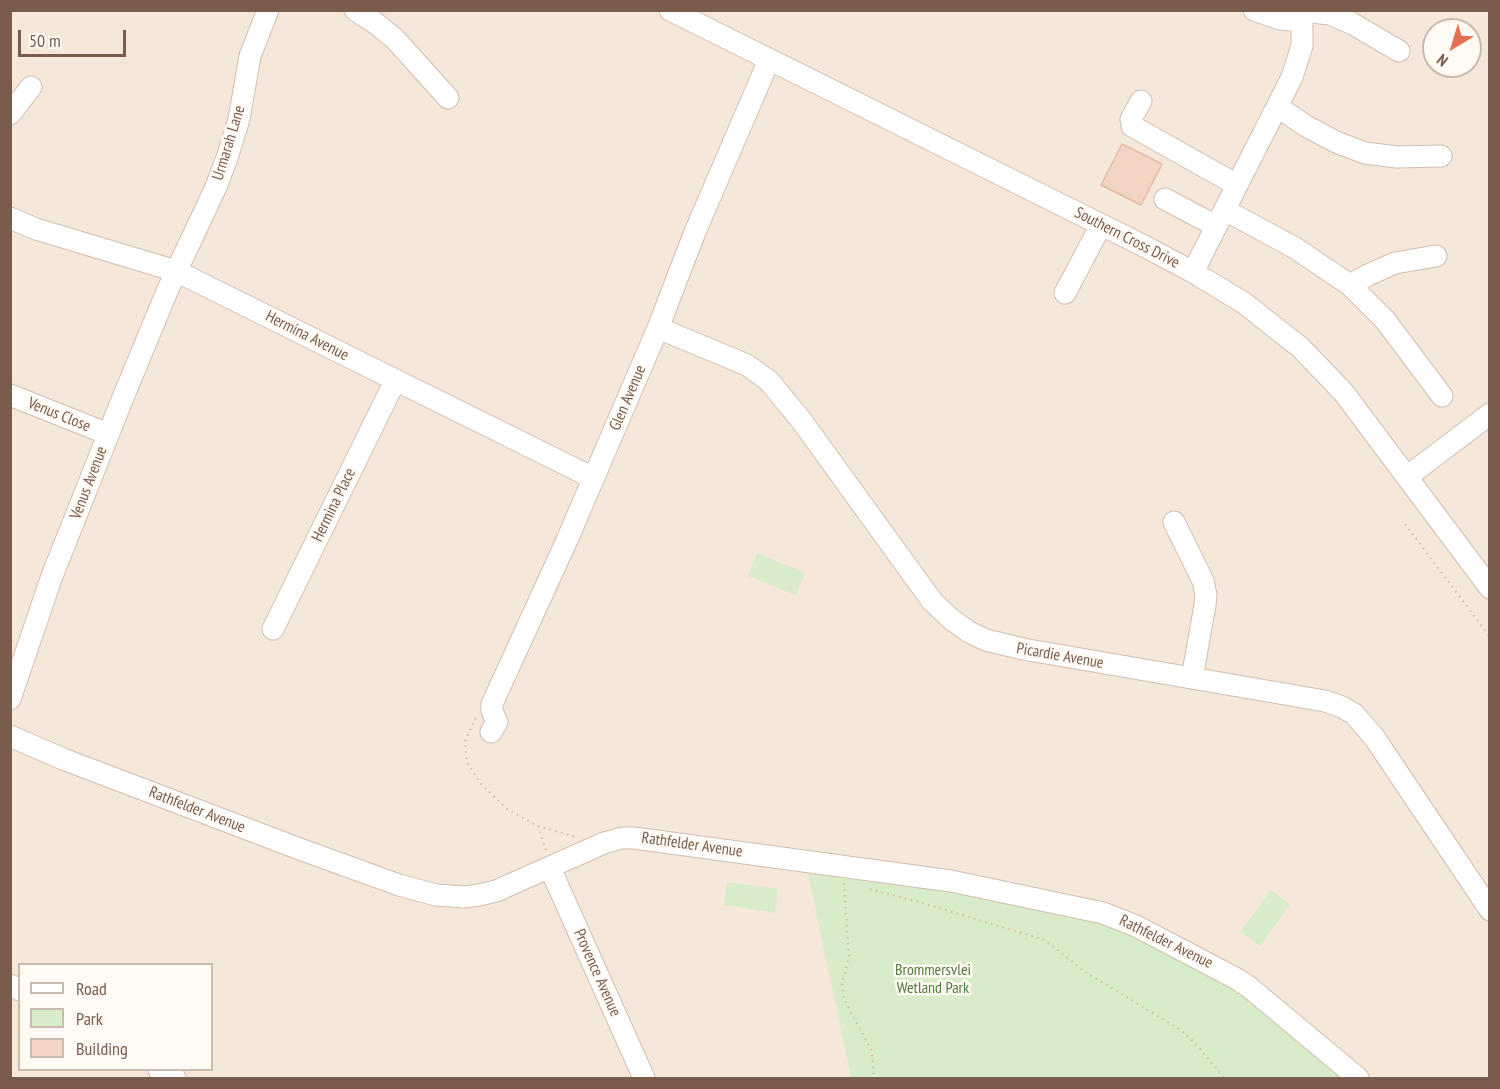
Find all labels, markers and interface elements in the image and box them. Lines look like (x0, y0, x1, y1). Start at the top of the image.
scale bar (21, 18, 129, 56)
north arrow (1422, 18, 1482, 78)
text: 50 m (29, 29, 61, 52)
text: N (1433, 50, 1452, 71)
street label: Urmarah Lane (209, 103, 249, 183)
street label: Southern Cross Drive (1071, 203, 1183, 273)
street label: Hermina Avenue (262, 307, 352, 365)
street label: Glen Avenue (606, 362, 650, 434)
street label: Venus Close (25, 394, 93, 436)
street label: Venus Avenue (66, 444, 112, 522)
street label: Hermina Place (308, 465, 360, 545)
street label: Picardie Avenue (1015, 639, 1105, 673)
street label: Rathfelder Avenue (146, 783, 248, 837)
street label: Rathfelder Avenue (640, 828, 744, 862)
street label: Rathfelder Avenue (1116, 911, 1216, 973)
street label: Provence Avenue (569, 926, 625, 1020)
park label: Brommersvlei Wetland Park (895, 960, 971, 998)
legend (18, 963, 213, 1071)
text: Road (76, 977, 107, 1000)
text: Park (76, 1007, 103, 1030)
text: Building (76, 1037, 128, 1060)

